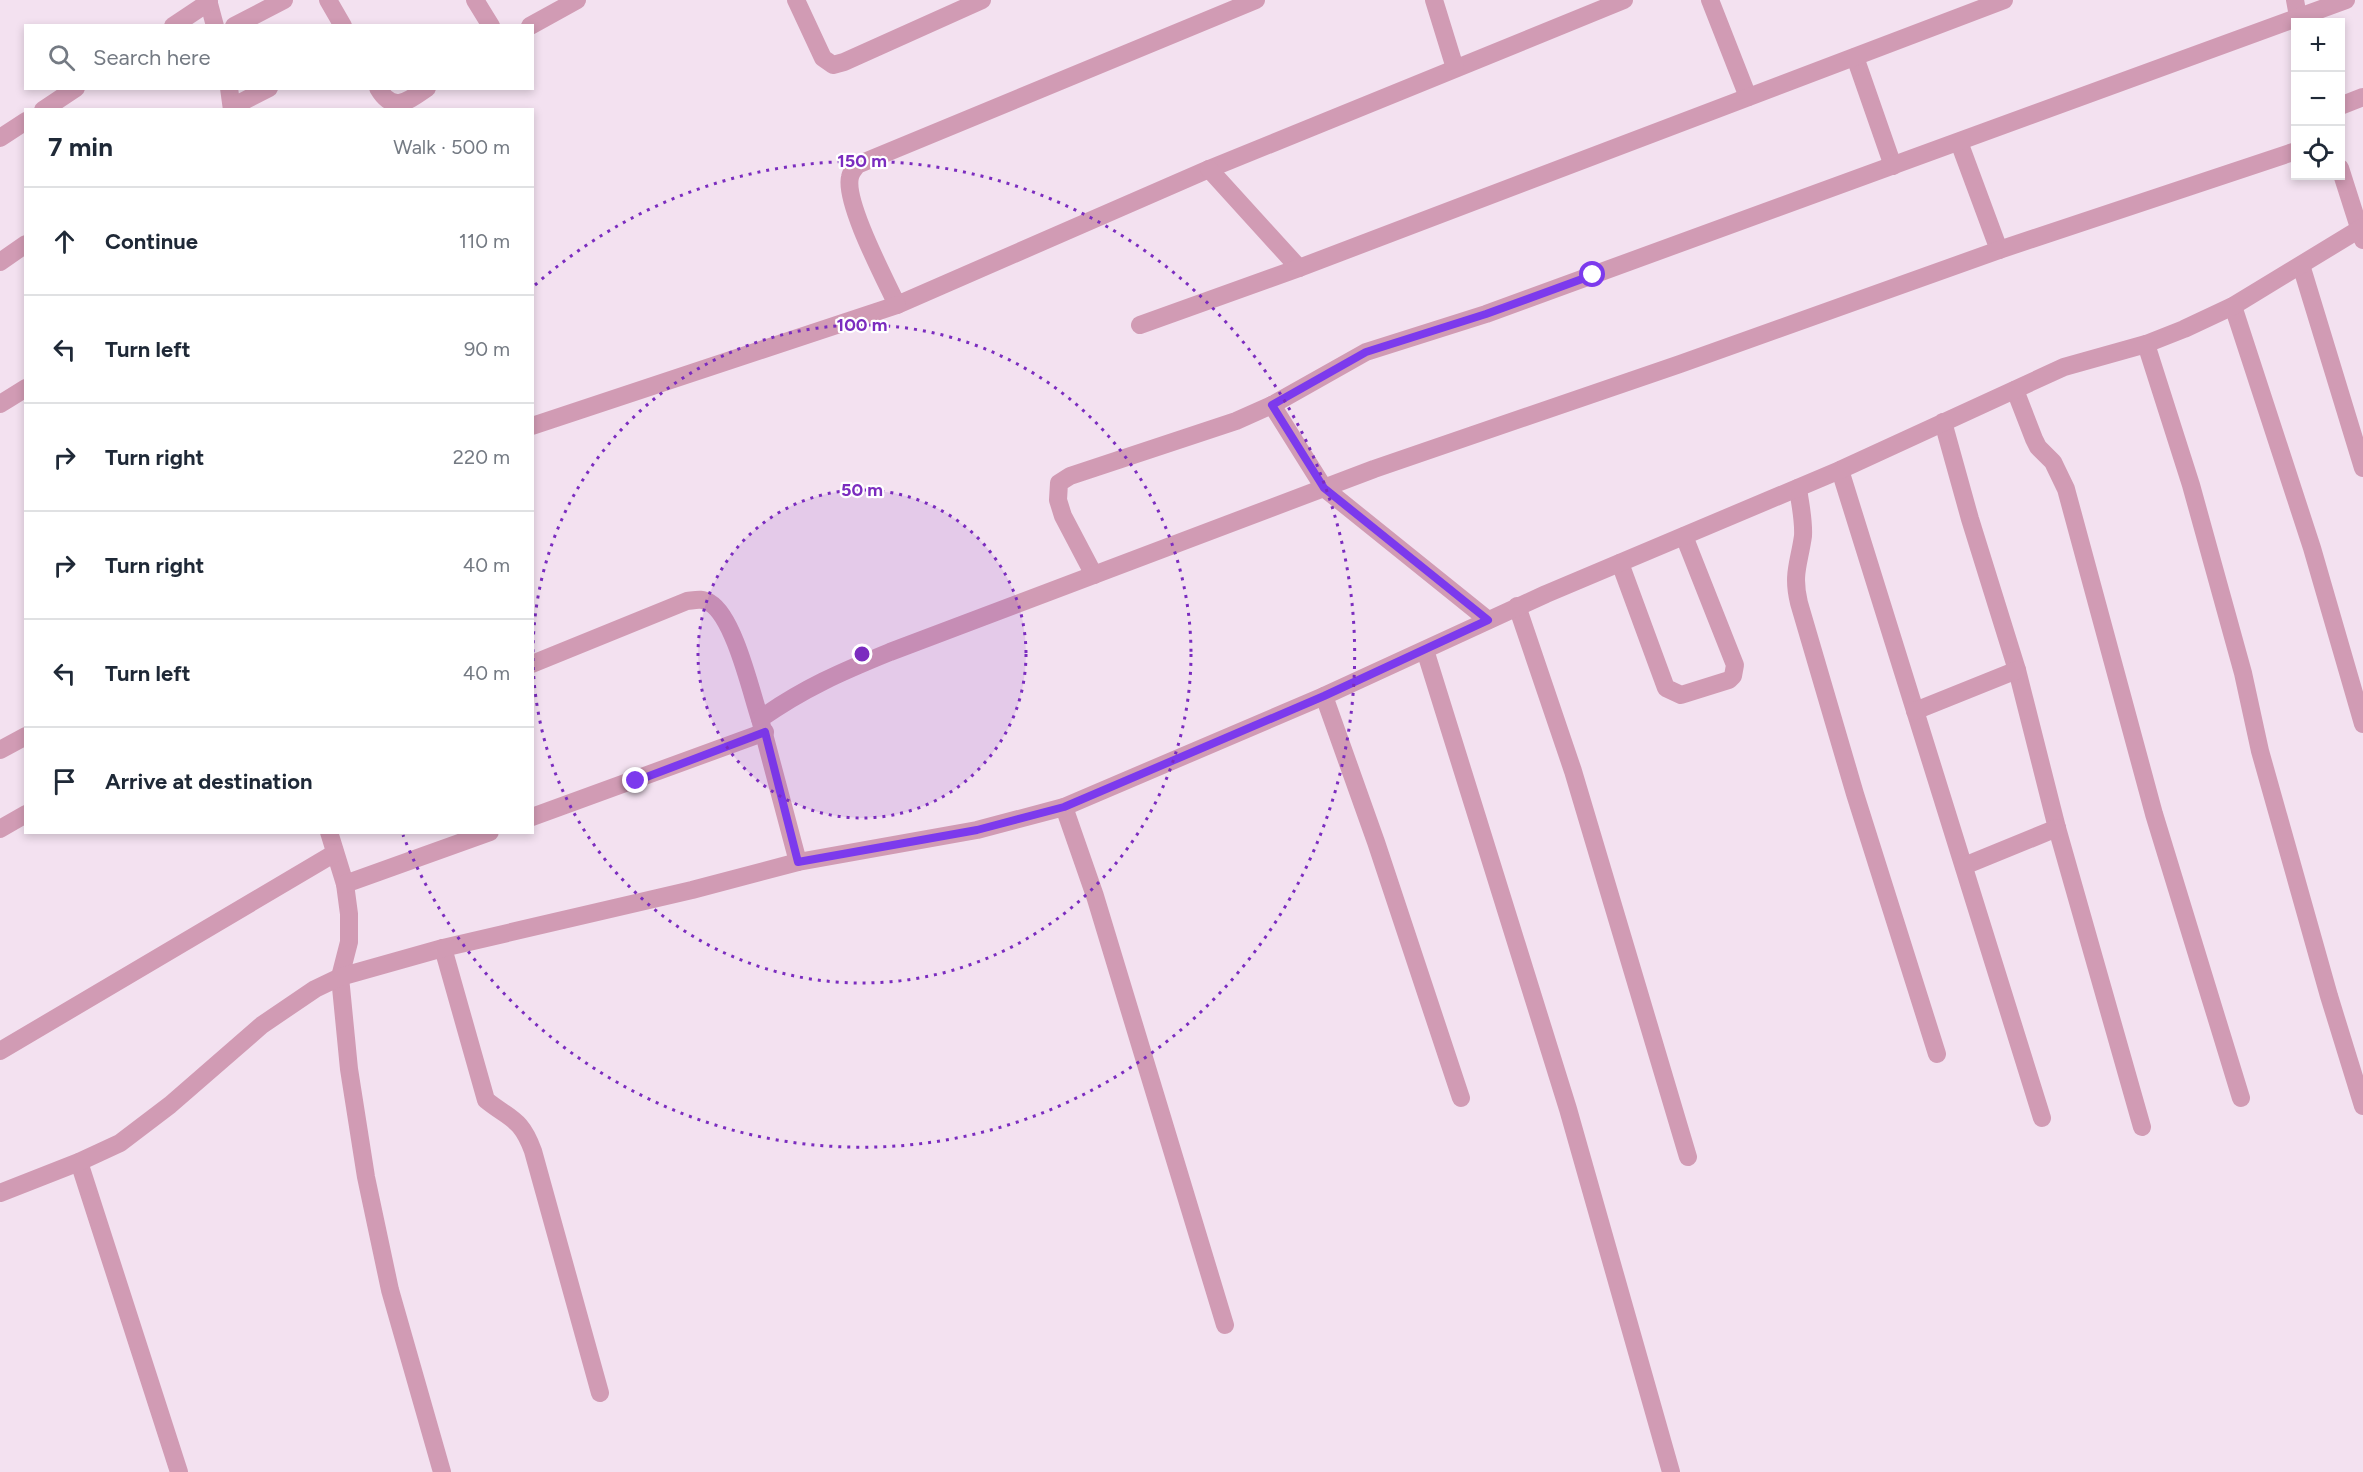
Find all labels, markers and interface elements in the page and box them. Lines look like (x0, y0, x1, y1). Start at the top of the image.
map controls (2291, 18, 2345, 180)
button: + (2291, 18, 2345, 72)
search box (24, 24, 534, 90)
icon: search (45, 41, 78, 74)
text: Search here (93, 44, 211, 71)
button: − (2291, 72, 2345, 126)
button: locate (2291, 126, 2345, 180)
text: 7 min (48, 131, 113, 163)
text: Walk · 500 m (393, 135, 510, 159)
text: 150 m (837, 150, 887, 172)
icon: ahead (48, 225, 81, 258)
text: Continue (105, 228, 198, 255)
text: 110 m (459, 229, 510, 253)
route start (1579, 261, 1605, 287)
text: 100 m (837, 314, 887, 336)
icon: left (48, 333, 81, 366)
text: Turn left (105, 336, 191, 363)
text: 90 m (464, 337, 510, 361)
icon: right (48, 441, 81, 474)
text: Turn right (105, 444, 204, 471)
text: 220 m (453, 445, 510, 469)
text: 50 m (841, 479, 883, 501)
icon: right (48, 549, 81, 582)
text: Turn right (105, 552, 204, 579)
text: 40 m (463, 553, 510, 577)
centre of rings (852, 644, 872, 664)
icon: left (48, 657, 81, 690)
text: Turn left (105, 660, 191, 687)
text: 40 m (463, 661, 510, 685)
icon: arrive (48, 765, 81, 798)
route end (622, 767, 648, 793)
text: Arrive at destination (105, 768, 313, 795)

